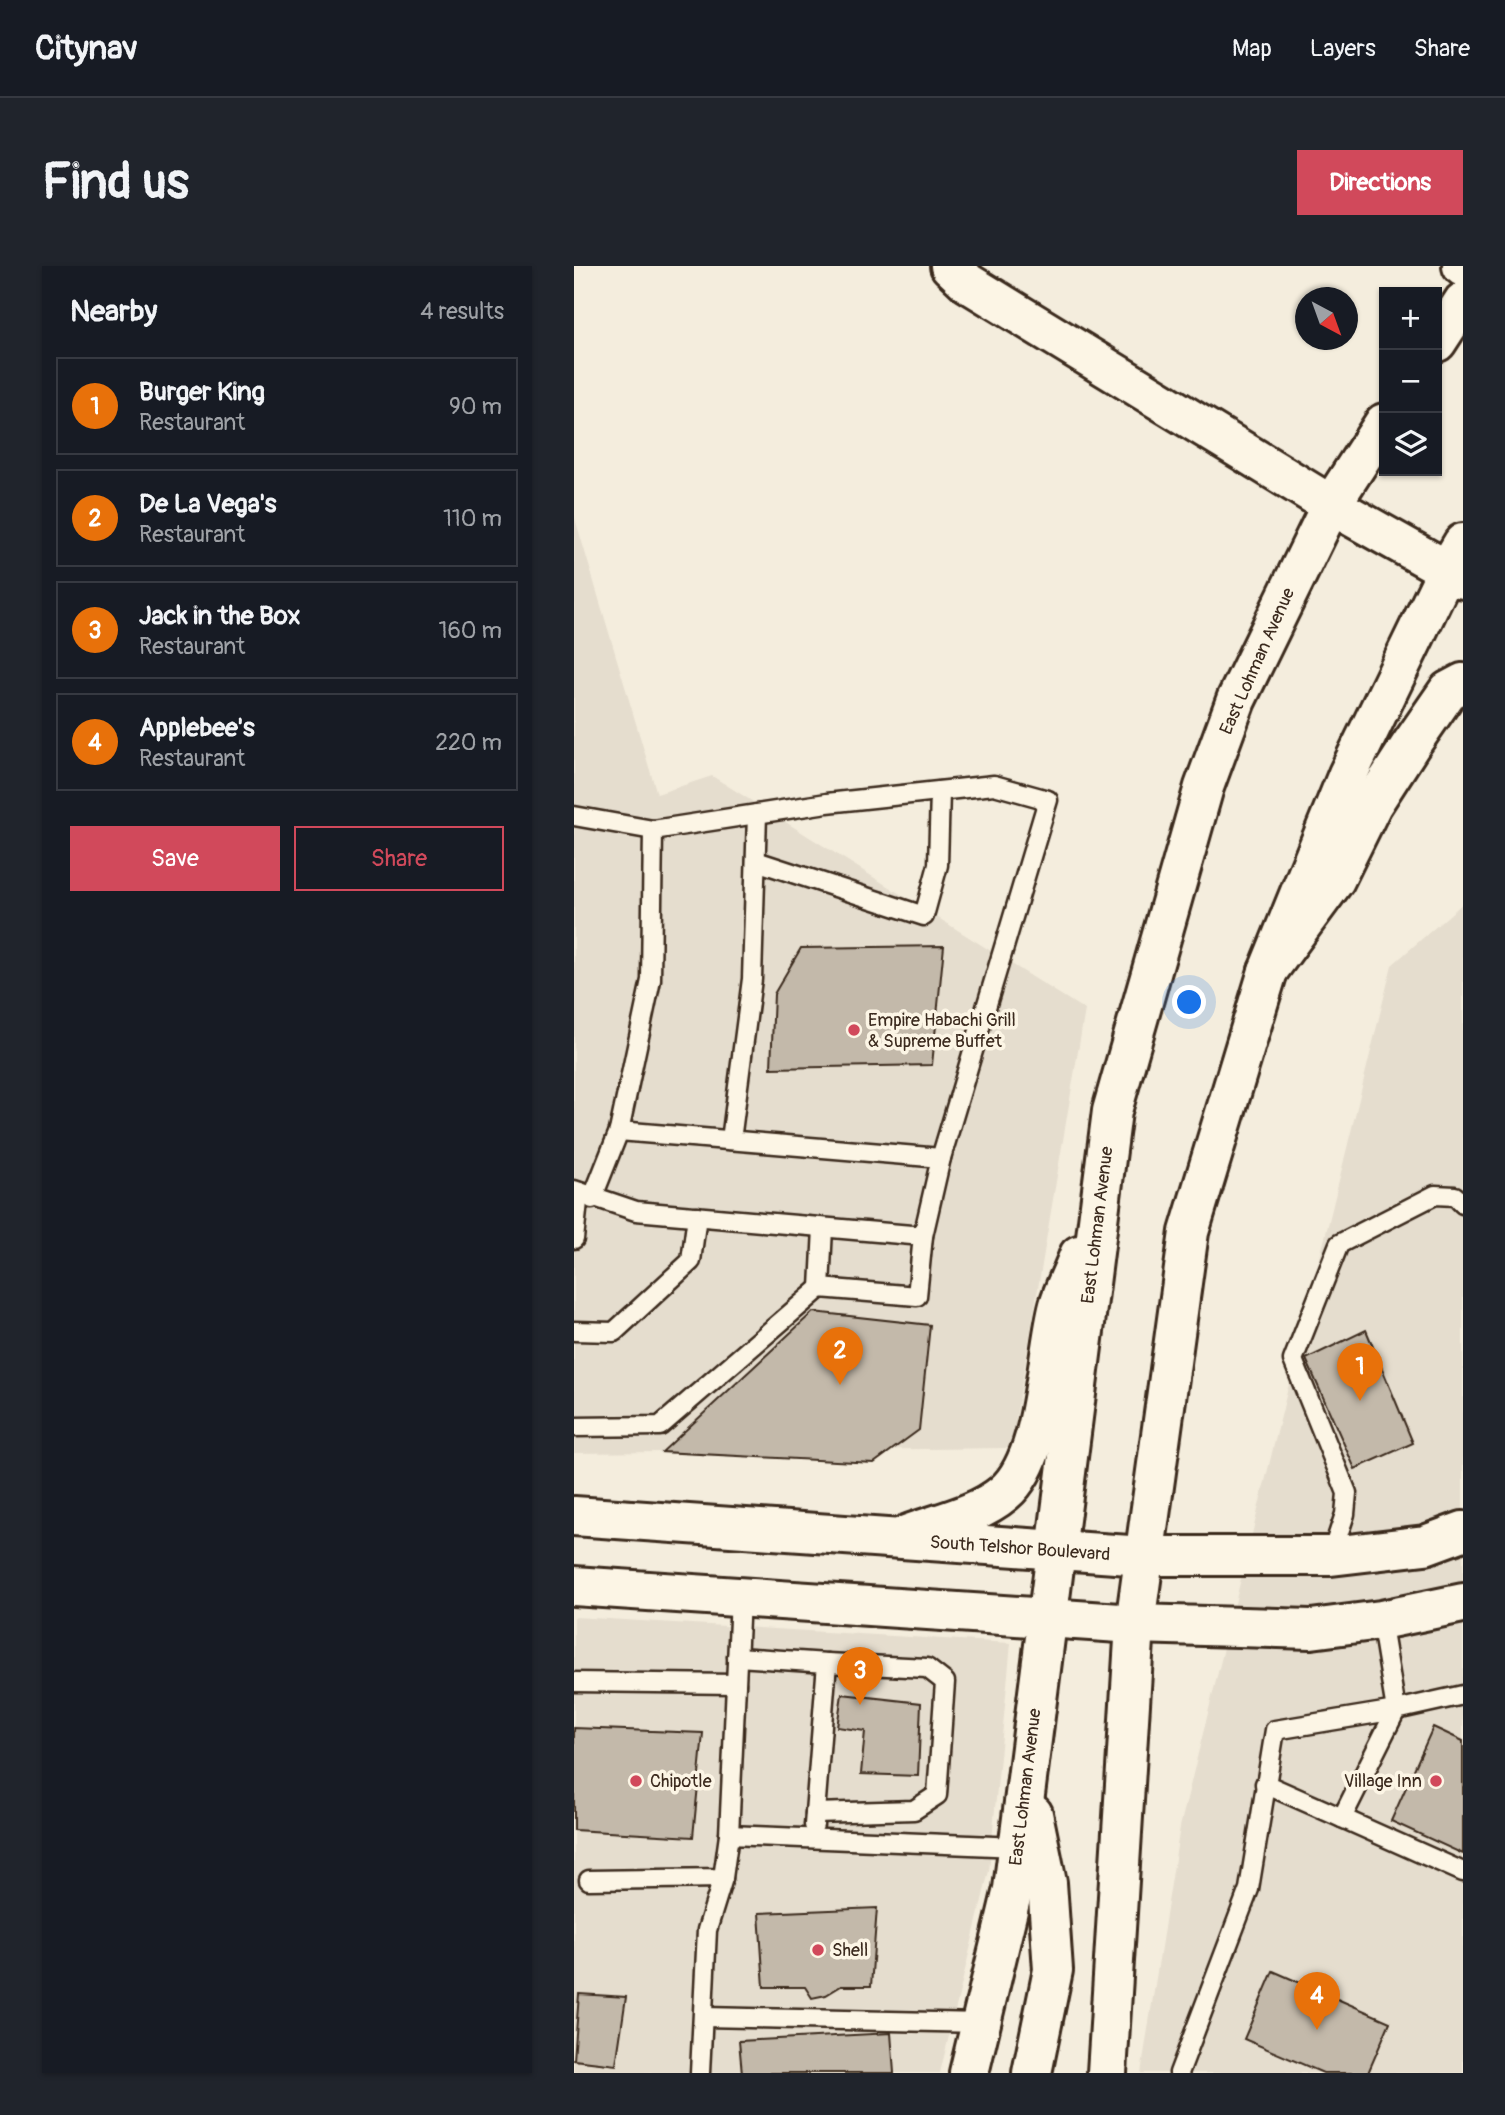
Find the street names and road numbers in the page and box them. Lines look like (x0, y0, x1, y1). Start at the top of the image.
street label: East Lohman Avenue (1215, 584, 1300, 738)
street label: East Lohman Avenue (1076, 1145, 1119, 1305)
street label: South Telshor Boulevard (929, 1531, 1111, 1566)
street label: East Lohman Avenue (1004, 1707, 1047, 1867)

